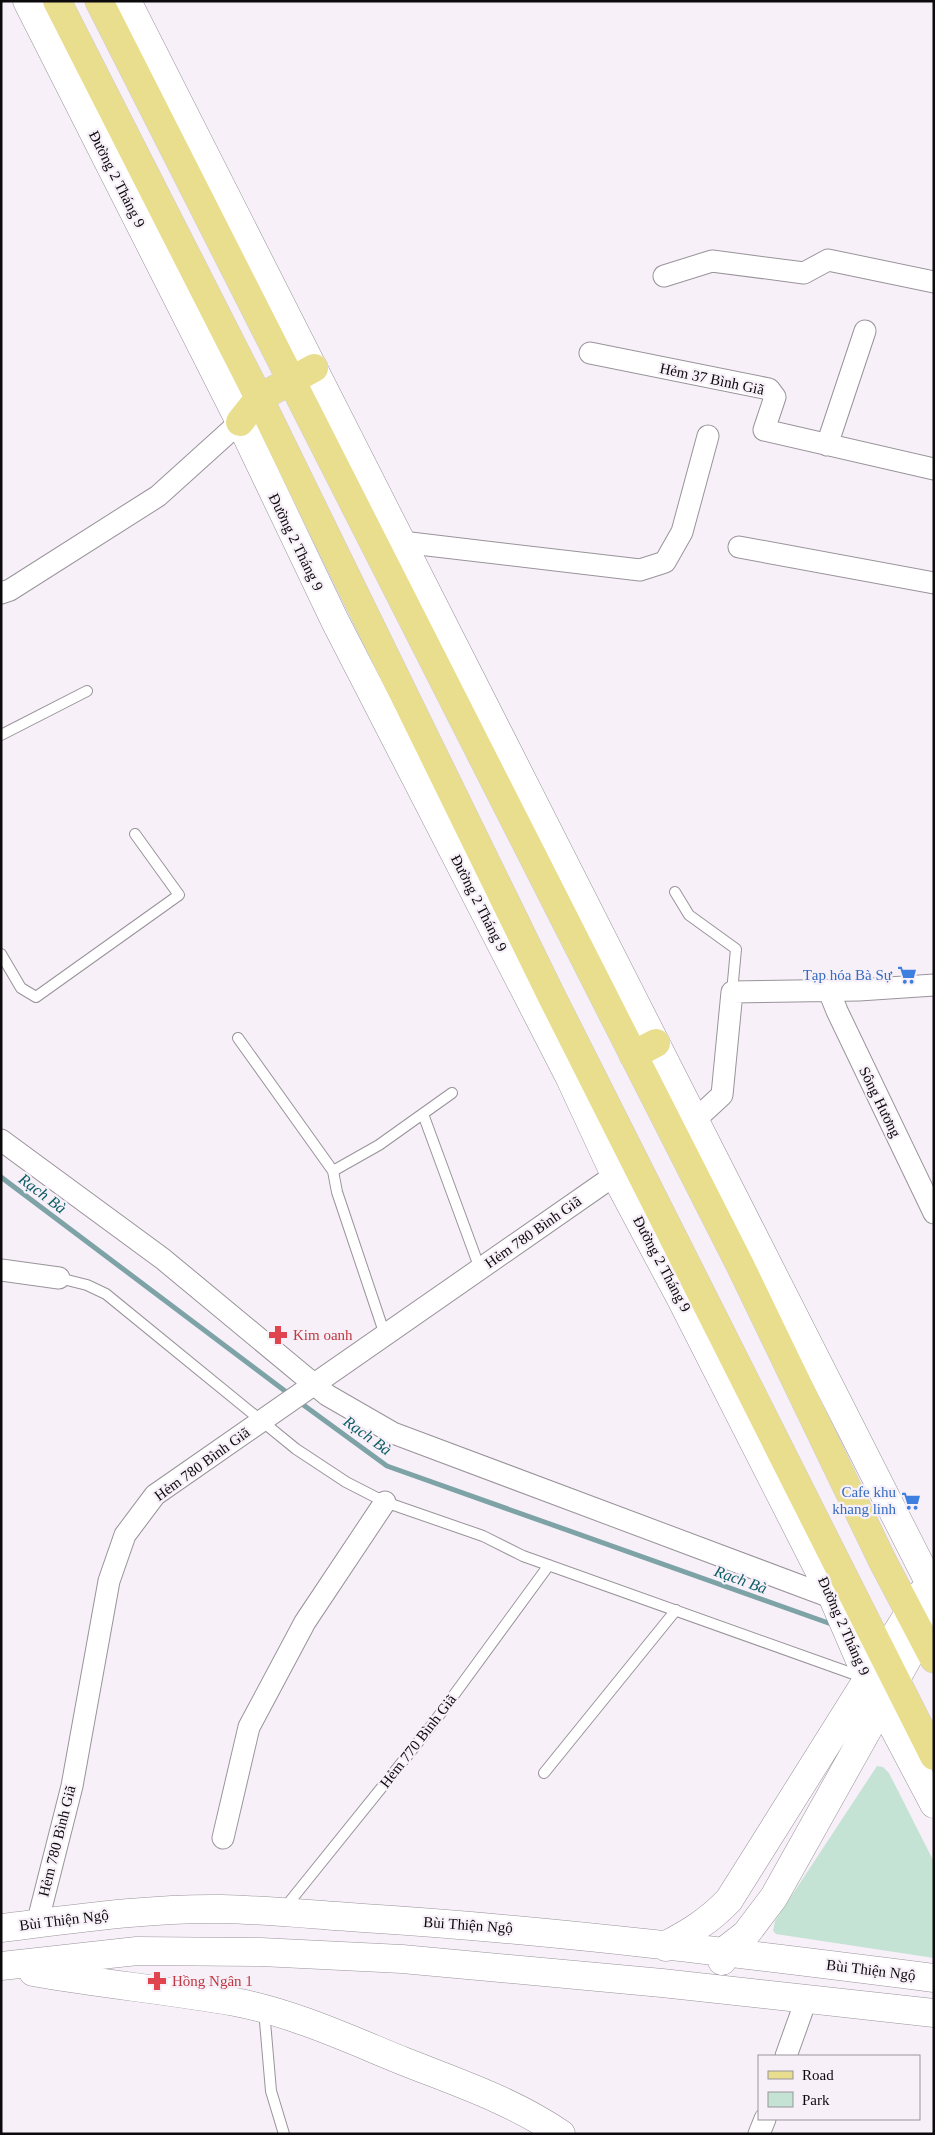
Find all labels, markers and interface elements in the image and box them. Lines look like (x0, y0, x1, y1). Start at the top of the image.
street label: Đường 2 Tháng 9 (86, 128, 148, 230)
street label: Hẻm 37 Bình Giã (658, 360, 766, 398)
street label: Đường 2 Tháng 9 (266, 491, 326, 593)
street label: Đường 2 Tháng 9 (448, 852, 510, 954)
supermarket icon: Tạp hóa Bà Sự (896, 964, 918, 986)
place label: Tạp hóa Bà Sự (803, 967, 893, 983)
street label: Sông Hương (856, 1064, 904, 1140)
water label: Rạch Bà (15, 1170, 70, 1217)
street label: Hẻm 780 Bình Giã (482, 1193, 584, 1271)
street label: Đường 2 Tháng 9 (630, 1213, 694, 1315)
pharmacy icon: Kim oanh (267, 1324, 289, 1346)
place label: Kim oanh (293, 1327, 353, 1343)
water label: Rạch Bà (340, 1412, 395, 1458)
street label: Hẻm 780 Bình Giã (151, 1424, 253, 1504)
place label: Cafe khu khang linh (832, 1484, 896, 1517)
supermarket icon: Cafe khu khang linh (900, 1490, 922, 1512)
water label: Rạch Bà (711, 1562, 769, 1597)
street label: Đường 2 Tháng 9 (815, 1574, 873, 1678)
street label: Hẻm 770 Bình Giã (377, 1691, 460, 1791)
street label: Hẻm 780 Bình Giã (35, 1784, 79, 1898)
street label: Bùi Thiện Ngộ (18, 1907, 110, 1933)
street label: Bùi Thiện Ngộ (423, 1914, 513, 1936)
street label: Bùi Thiện Ngộ (825, 1957, 917, 1983)
pharmacy icon: Hồng Ngân 1 (146, 1970, 168, 1992)
place label: Hồng Ngân 1 (172, 1973, 253, 1989)
legend (758, 2055, 920, 2120)
text: Road (802, 2067, 834, 2083)
text: Park (802, 2092, 830, 2108)

